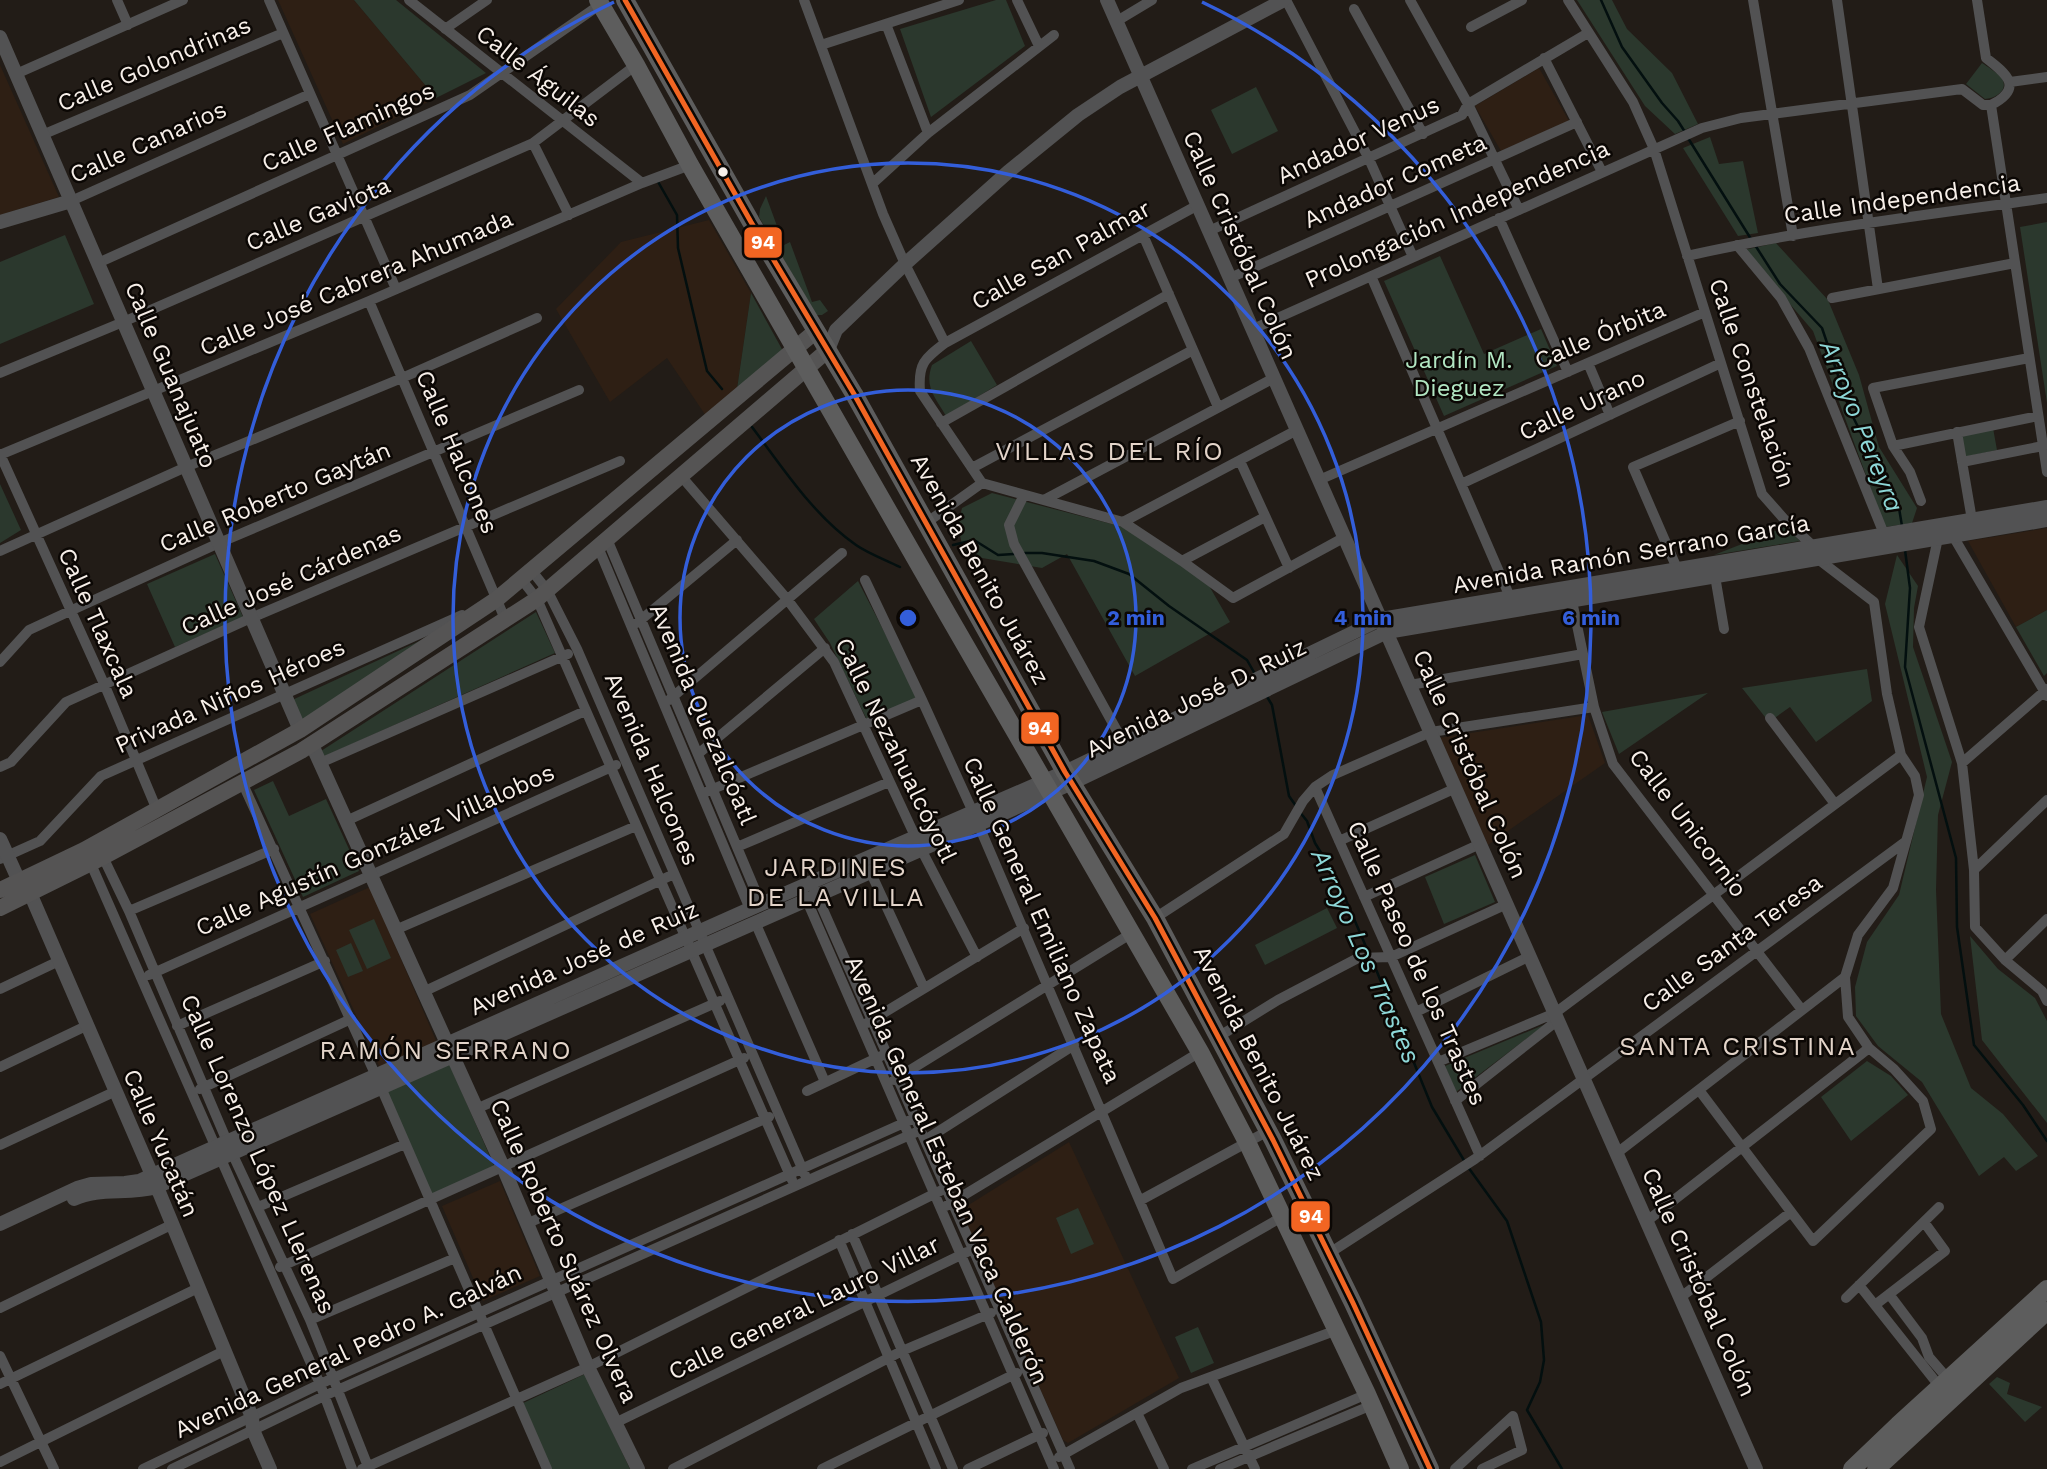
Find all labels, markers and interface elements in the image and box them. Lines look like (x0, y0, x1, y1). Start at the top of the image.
street label: Calle Golondrinas (53, 11, 255, 117)
street label: Calle Águilas (471, 19, 605, 133)
street label: Calle Flamingos (257, 76, 439, 178)
street label: Andador Venus (1272, 90, 1444, 190)
street label: Calle Canarios (65, 95, 231, 189)
street label: Calle Cristóbal Colón (1177, 126, 1303, 364)
street label: Andador Cometa (1299, 128, 1491, 234)
street label: Prolongación Independencia (1300, 134, 1614, 294)
unlabelled marker (716, 165, 730, 179)
street label: Calle Independencia (1782, 169, 2022, 229)
street label: Calle Gaviota (242, 171, 394, 257)
street label: Calle San Palmar (967, 194, 1156, 316)
street label: Calle José Cabrera Ahumada (195, 204, 517, 362)
line badge: 94 (743, 226, 783, 259)
text: 94 (751, 231, 775, 254)
street label: Calle Constelación (1703, 275, 1801, 491)
street label: Calle Guanajuato (119, 278, 223, 472)
street label: Calle Órbita (1530, 295, 1670, 375)
water label: Arroyo Pereyra (1814, 335, 1910, 516)
park label: Jardín M. Dieguez (1405, 346, 1513, 402)
street label: Calle Urano (1514, 364, 1650, 446)
street label: Calle Halcones (410, 366, 504, 538)
street label: Calle Roberto Gaytán (155, 436, 395, 558)
district label: VILLAS DEL RÍO (995, 436, 1225, 466)
street label: Avenida Benito Juárez (905, 449, 1055, 689)
street label: Avenida Ramón Serrano García (1450, 509, 1812, 599)
street label: Calle José Cárdenas (177, 519, 405, 641)
street label: Calle Tlaxcala (52, 544, 144, 702)
street label: Avenida Quezalcóatl (644, 599, 763, 829)
text: 2 min (1107, 605, 1165, 630)
text: 4 min (1334, 605, 1392, 630)
text: 6 min (1562, 605, 1620, 630)
centre of rings (896, 606, 920, 630)
street label: Avenida José D. Ruiz (1081, 632, 1311, 764)
street label: Privada Niños Héroes (111, 633, 349, 759)
street label: Calle Nezahualcóyotl (829, 633, 963, 867)
street label: Calle Cristóbal Colón (1407, 645, 1533, 883)
street label: Avenida Halcones (599, 668, 705, 870)
line badge: 94 (1020, 711, 1060, 745)
text: 94 (1028, 717, 1052, 740)
street label: Calle Unicornio (1623, 743, 1753, 903)
street label: Calle General Emiliano Zapata (957, 752, 1127, 1088)
street label: Calle Agustín González Villalobos (191, 758, 559, 942)
street label: Calle Paseo de los Trastes (1342, 817, 1492, 1109)
water label: Arroyo Los Trastes (1305, 843, 1427, 1068)
district label: JARDINES DE LA VILLA (747, 852, 925, 912)
street label: Calle Santa Teresa (1636, 868, 1828, 1018)
street label: Avenida José de Ruiz (465, 895, 703, 1021)
street label: Avenida Benito Juárez (1188, 941, 1330, 1185)
street label: Avenida General Esteban Vaca Calderón (839, 951, 1055, 1389)
street label: Calle Lorenzo López Llerenas (175, 990, 341, 1318)
district label: SANTA CRISTINA (1619, 1031, 1857, 1061)
district label: RAMÓN SERRANO (319, 1035, 573, 1065)
street label: Calle Yucatán (117, 1065, 205, 1221)
street label: Calle Roberto Suárez Olvera (484, 1095, 644, 1407)
street label: Calle Cristóbal Colón (1636, 1163, 1762, 1401)
line badge: 94 (1290, 1200, 1331, 1233)
text: 94 (1299, 1205, 1323, 1228)
street label: Calle General Lauro Villar (664, 1230, 944, 1386)
street label: Avenida General Pedro A. Galván (170, 1258, 526, 1444)

